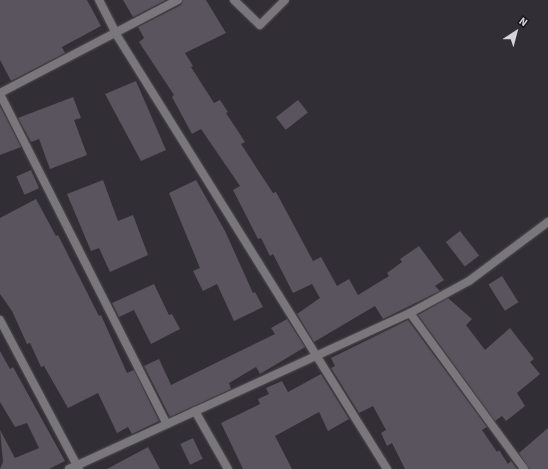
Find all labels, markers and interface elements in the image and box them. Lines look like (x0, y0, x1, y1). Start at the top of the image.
north arrow (496, 12, 536, 52)
text: N (516, 14, 531, 30)

